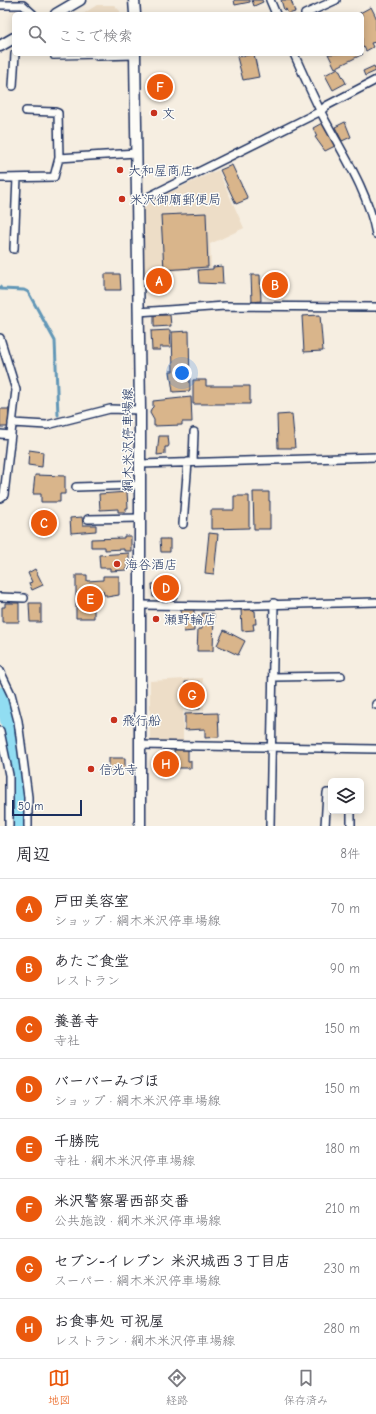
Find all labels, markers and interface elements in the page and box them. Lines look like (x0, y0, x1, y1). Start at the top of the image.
search box (12, 12, 364, 56)
icon: search (26, 23, 48, 45)
text: ここで検索 (58, 27, 133, 45)
pin: F (147, 72, 173, 102)
place label: 文 (162, 106, 175, 121)
marker: 文 (149, 108, 159, 118)
place label: 大和屋商店 (128, 163, 193, 178)
marker: 大和屋商店 (115, 165, 125, 175)
place label: 米沢御廟郵便局 (130, 192, 221, 207)
marker: 米沢御廟郵便局 (117, 194, 127, 204)
pin: A (146, 266, 172, 296)
pin: B (262, 270, 288, 300)
your location (172, 363, 192, 383)
street label: 綱木米沢停車場線 (120, 387, 135, 492)
pin: C (31, 508, 57, 538)
place label: 海谷酒店 (125, 557, 177, 572)
marker: 海谷酒店 (112, 559, 122, 569)
pin: D (153, 573, 179, 603)
pin: E (77, 584, 103, 614)
place label: 瀬野輪店 (164, 612, 216, 627)
marker: 瀬野輪店 (151, 614, 161, 624)
pin: G (179, 680, 205, 710)
place label: 飛行船 (122, 713, 161, 728)
marker: 飛行船 (109, 715, 119, 725)
pin: H (153, 749, 179, 779)
place label: 信光寺 (99, 762, 138, 777)
marker: 信光寺 (86, 764, 96, 774)
map controls (328, 778, 364, 814)
button: layers (328, 778, 364, 814)
scale bar (12, 798, 82, 817)
text: 50 m (18, 800, 43, 813)
text: 周辺 (16, 845, 50, 864)
text: 8件 (340, 846, 360, 861)
text: 戸田美容室 (54, 892, 129, 910)
text: A (25, 901, 33, 916)
text: 70 m (331, 901, 360, 916)
text: ショップ · 綱木米沢停車場線 (54, 913, 220, 928)
text: あたご食堂 (54, 952, 129, 970)
text: B (25, 961, 33, 976)
text: 90 m (330, 961, 360, 976)
text: レストラン (54, 973, 120, 988)
text: 養善寺 (54, 1012, 99, 1030)
text: C (25, 1021, 33, 1036)
text: 150 m (325, 1021, 360, 1036)
text: 寺社 (54, 1033, 80, 1048)
text: バーバーみづほ (54, 1072, 159, 1090)
text: D (25, 1081, 33, 1096)
text: 150 m (325, 1081, 360, 1096)
text: ショップ · 綱木米沢停車場線 (54, 1093, 220, 1108)
text: 千勝院 (54, 1132, 99, 1150)
text: E (25, 1141, 33, 1156)
text: 180 m (325, 1141, 360, 1156)
text: 寺社 · 綱木米沢停車場線 (54, 1153, 195, 1168)
text: 米沢警察署西部交番 (54, 1192, 189, 1210)
text: F (25, 1201, 33, 1216)
text: 210 m (325, 1201, 360, 1216)
text: 公共施設 · 綱木米沢停車場線 (54, 1213, 221, 1228)
text: セブン-イレブン 米沢城西３丁目店 (54, 1252, 290, 1270)
text: G (24, 1261, 34, 1276)
text: 230 m (324, 1261, 360, 1276)
text: スーパー · 綱木米沢停車場線 (54, 1273, 220, 1288)
text: お食事処 可祝屋 (54, 1312, 164, 1330)
text: H (24, 1321, 34, 1336)
text: 280 m (323, 1321, 360, 1336)
text: レストラン · 綱木米沢停車場線 (54, 1333, 235, 1348)
tab: 地図 (48, 1367, 70, 1407)
tab: 経路 (166, 1367, 188, 1407)
tab: 保存済み (284, 1367, 328, 1407)

